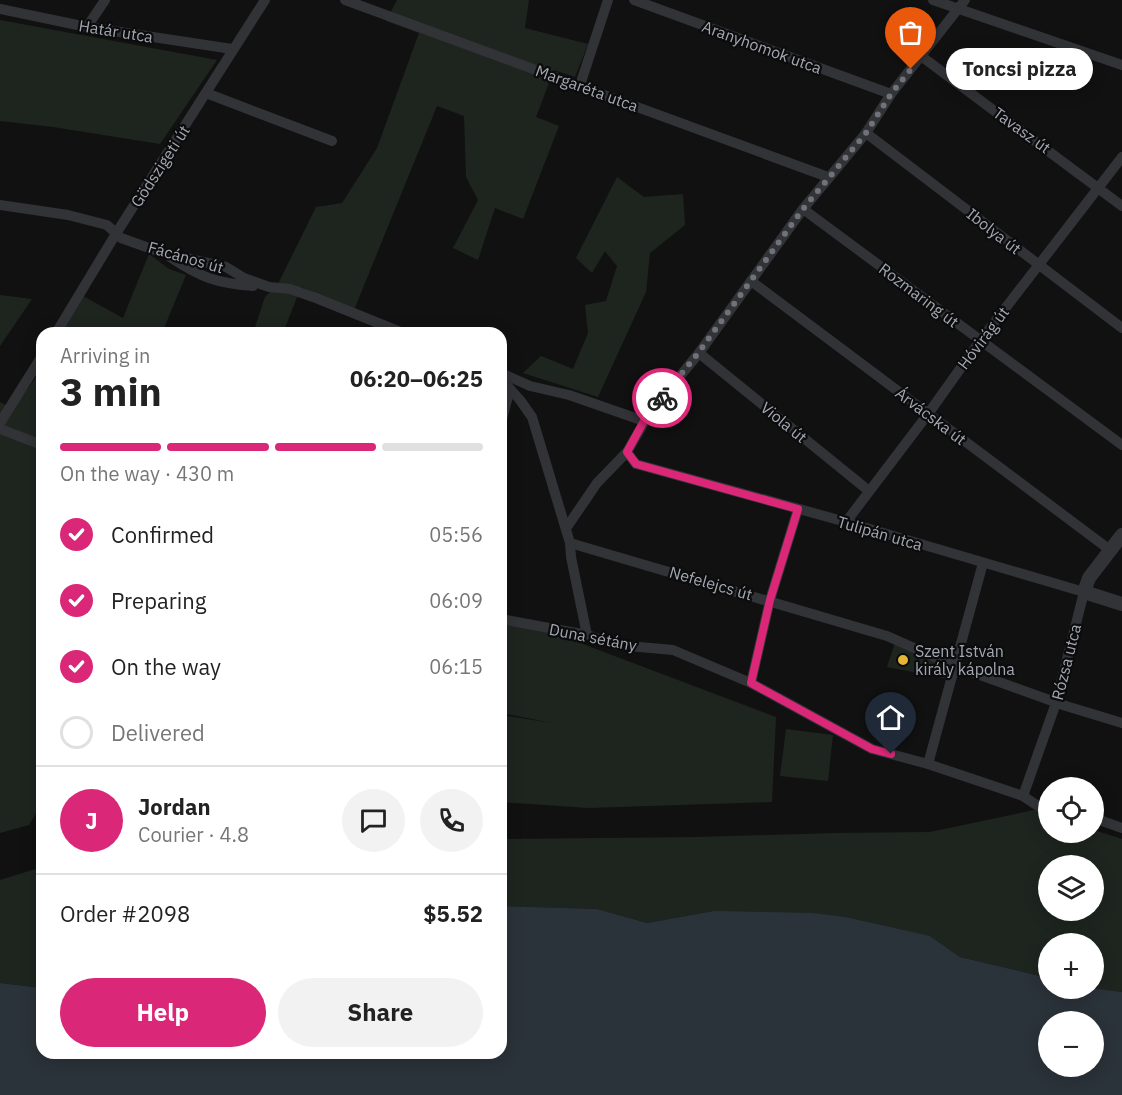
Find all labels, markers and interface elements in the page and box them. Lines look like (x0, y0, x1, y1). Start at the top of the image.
pin (885, 7, 936, 69)
street label: Határ utca (77, 15, 155, 47)
street label: Aranyhomok utca (699, 16, 825, 78)
icon: bag (894, 16, 927, 49)
callout: Toncsi pizza (947, 48, 1094, 90)
text: Toncsi pizza (962, 55, 1077, 82)
street label: Margaréta utca (533, 60, 641, 116)
street label: Tavasz út (989, 102, 1055, 158)
street label: Gödszigeti út (126, 121, 194, 211)
street label: Ibolya út (963, 204, 1025, 258)
street label: Fácános út (146, 237, 226, 277)
street label: Rozmaring út (875, 259, 963, 331)
street label: Hóvirág út (953, 303, 1013, 373)
text: Arriving in (60, 342, 150, 369)
text: 06:20–06:25 (350, 364, 483, 393)
text: 3 min (60, 366, 162, 417)
courier (632, 368, 692, 428)
icon: bike (646, 382, 679, 415)
street label: Árvácska út (892, 382, 971, 449)
street label: Viola út (757, 397, 811, 447)
text: On the way · 430 m (60, 460, 234, 487)
street label: Tulipán utca (835, 511, 925, 555)
icon: check (60, 518, 93, 551)
text: Confirmed (111, 520, 214, 549)
text: 05:56 (429, 521, 483, 548)
street label: Nefelejcs út (667, 562, 755, 604)
icon: check (60, 584, 93, 617)
text: Preparing (111, 586, 206, 615)
text: 06:09 (429, 587, 483, 614)
street label: Duna sétány (547, 619, 639, 655)
street label: Rózsa utca (1047, 621, 1085, 702)
place label: Szent István király kápolna (915, 641, 1015, 679)
icon: check (60, 650, 93, 683)
text: On the way (111, 652, 221, 681)
text: 06:15 (429, 653, 483, 680)
marker: Szent István király kápolna (896, 653, 910, 667)
pin (865, 692, 916, 754)
icon: home (874, 701, 907, 734)
text: Delivered (111, 718, 205, 747)
map controls (1038, 777, 1104, 1077)
button: locate (1038, 777, 1104, 843)
button: chat (342, 789, 405, 852)
button: phone (420, 789, 483, 852)
text: Jordan (138, 792, 211, 821)
text: J (85, 806, 98, 835)
text: Courier · 4.8 (138, 821, 249, 848)
button: layers (1038, 855, 1104, 921)
text: Order #2098 (60, 899, 190, 928)
text: $5.52 (423, 899, 483, 928)
button: + (1038, 933, 1104, 999)
button: Help (60, 978, 266, 1047)
button: Share (278, 978, 483, 1047)
button: − (1038, 1011, 1104, 1077)

